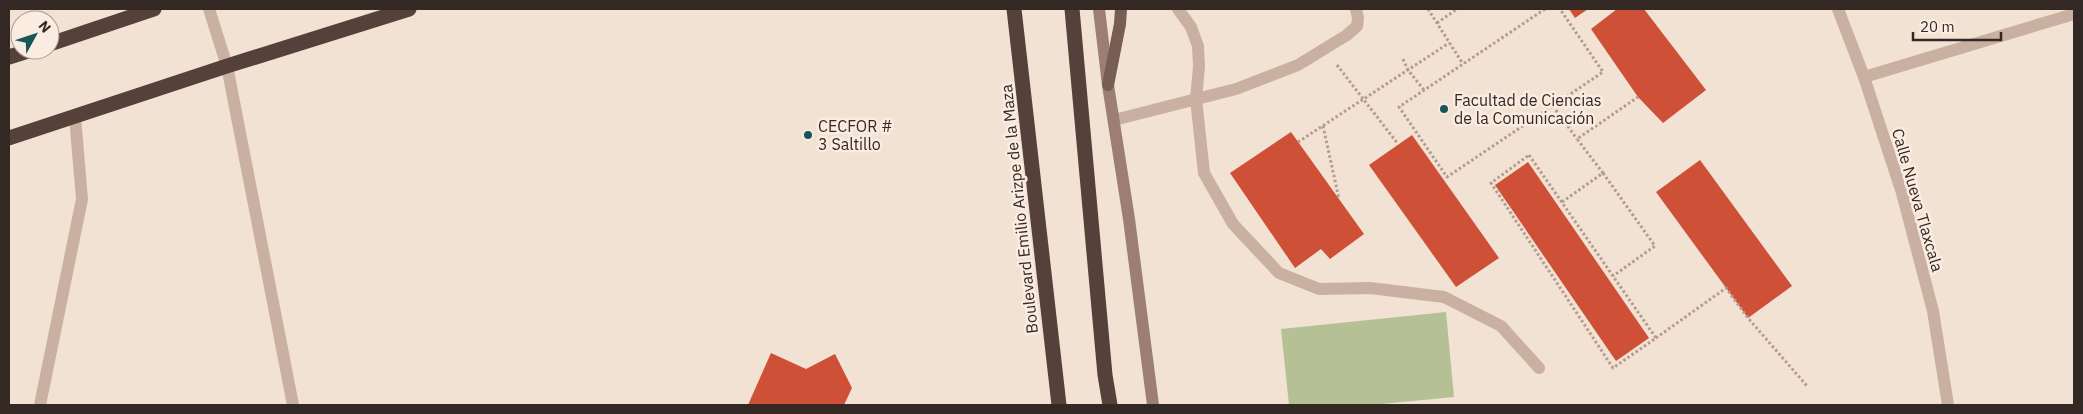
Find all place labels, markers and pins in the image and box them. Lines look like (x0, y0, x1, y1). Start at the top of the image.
place label: Facultad de Ciencias de la Comunicación (1454, 90, 1602, 128)
marker: Facultad de Ciencias de la Comunicación (1438, 103, 1450, 115)
place label: CECFOR # 3 Saltillo (818, 116, 893, 154)
marker: CECFOR # 3 Saltillo (802, 129, 814, 141)

